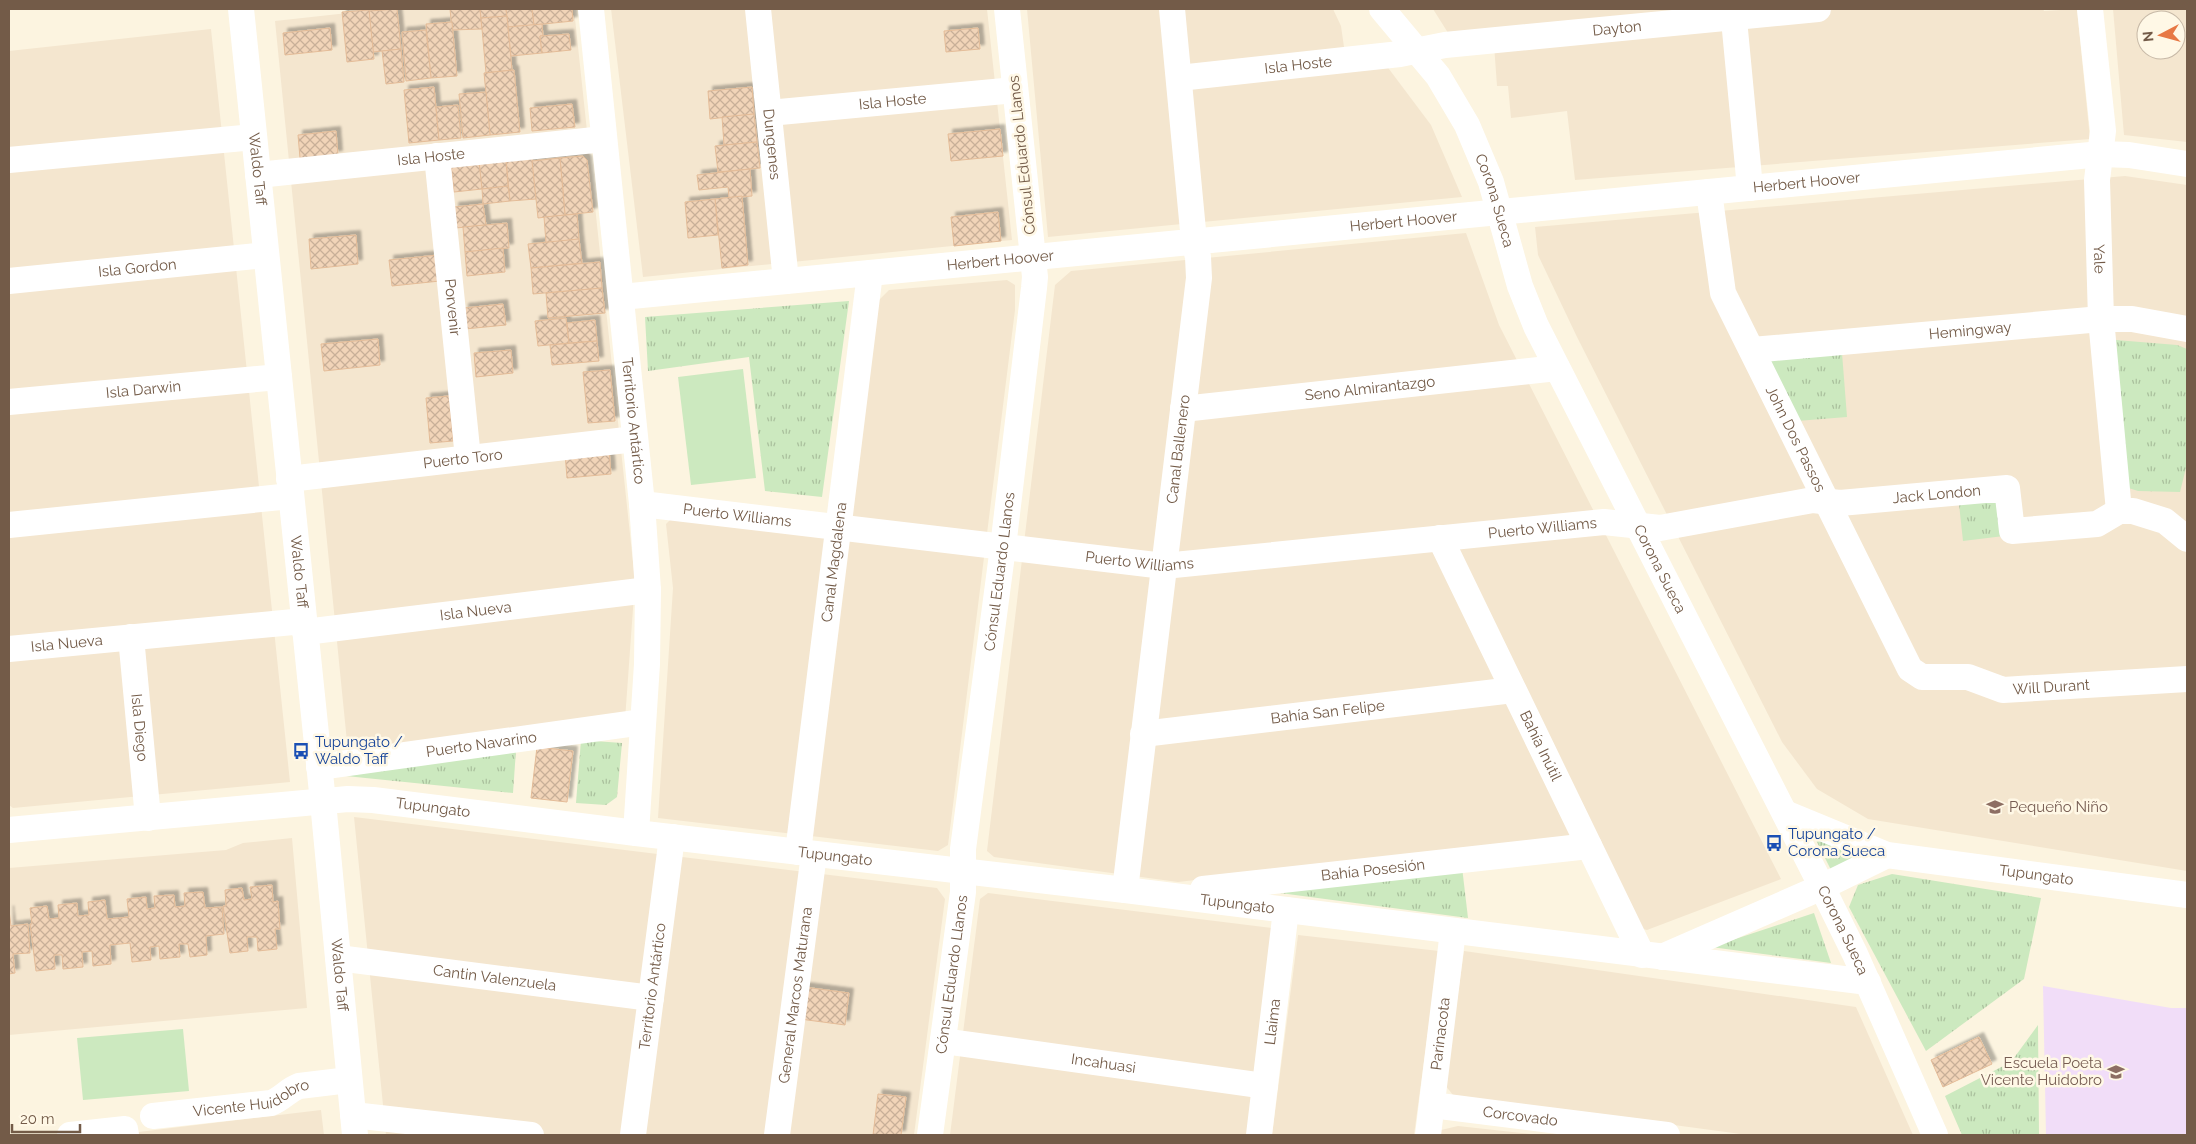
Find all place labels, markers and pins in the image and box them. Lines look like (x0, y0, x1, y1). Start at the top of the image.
place label: Tupungato / Waldo Taff (315, 733, 403, 768)
bus stop icon: Tupungato / Waldo Taff (291, 741, 311, 761)
school or university icon: Pequeño Niño (1985, 797, 2005, 817)
place label: Pequeño Niño (2009, 798, 2108, 816)
place label: Tupungato / Corona Sueca (1788, 825, 1885, 860)
bus stop icon: Tupungato / Corona Sueca (1764, 833, 1784, 853)
place label: Escuela Poeta Vicente Huidobro (1981, 1054, 2102, 1089)
school or university icon: Escuela Poeta Vicente Huidobro (2106, 1062, 2126, 1082)

